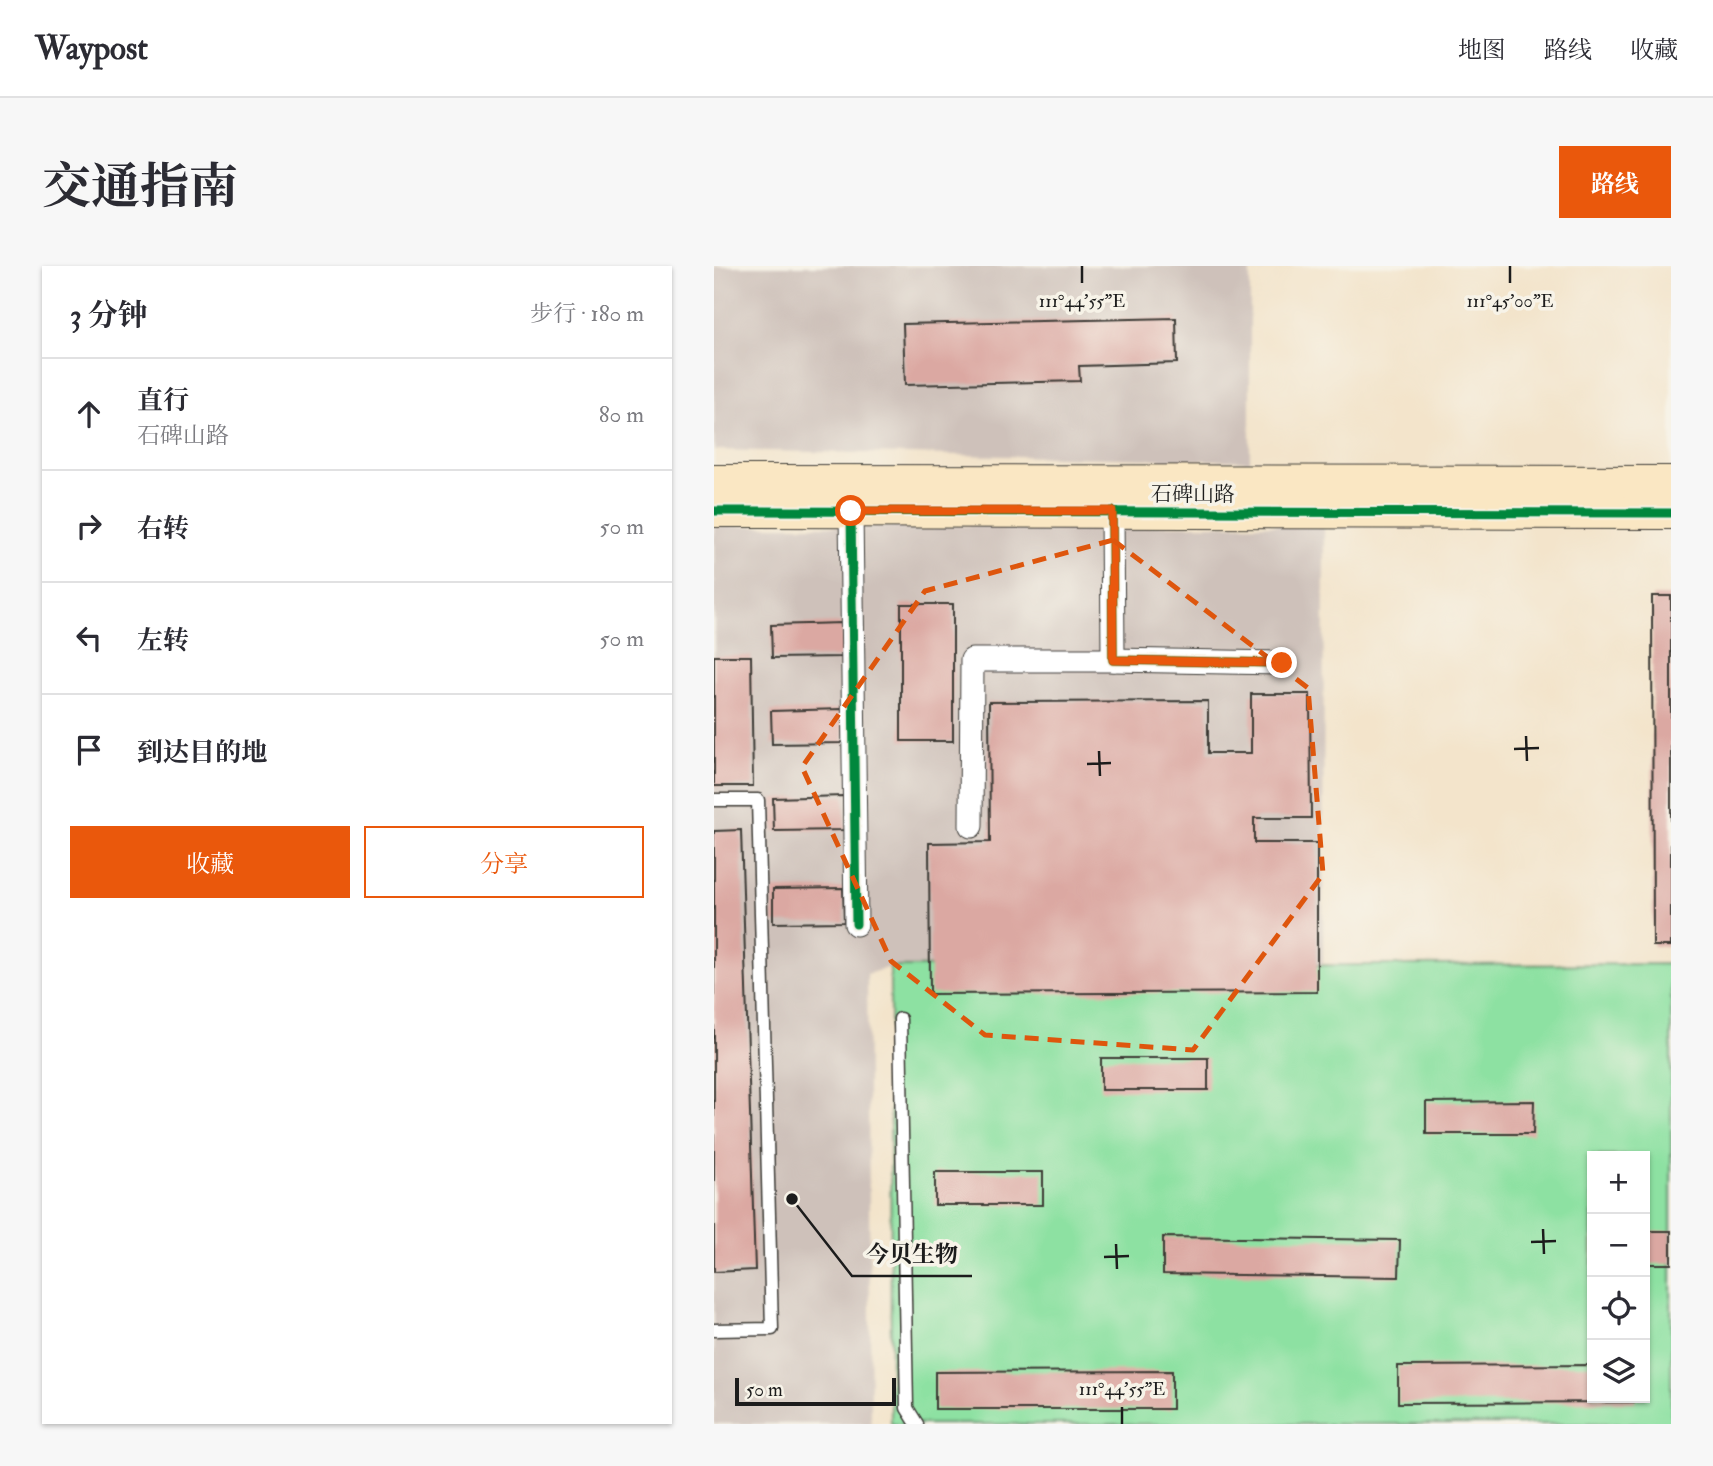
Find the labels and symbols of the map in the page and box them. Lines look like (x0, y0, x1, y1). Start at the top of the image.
text: 111°44'55"E (1039, 290, 1125, 313)
text: 111°45'00"E (1466, 290, 1554, 313)
street label: 石碑山路 (1151, 481, 1235, 508)
route start (835, 495, 866, 526)
route end (1266, 647, 1297, 678)
callout: 今贝生物 (852, 1232, 972, 1276)
text: 今贝生物 (866, 1240, 958, 1269)
scale bar (735, 1375, 896, 1407)
text: 111°44'55"E (1079, 1378, 1165, 1401)

